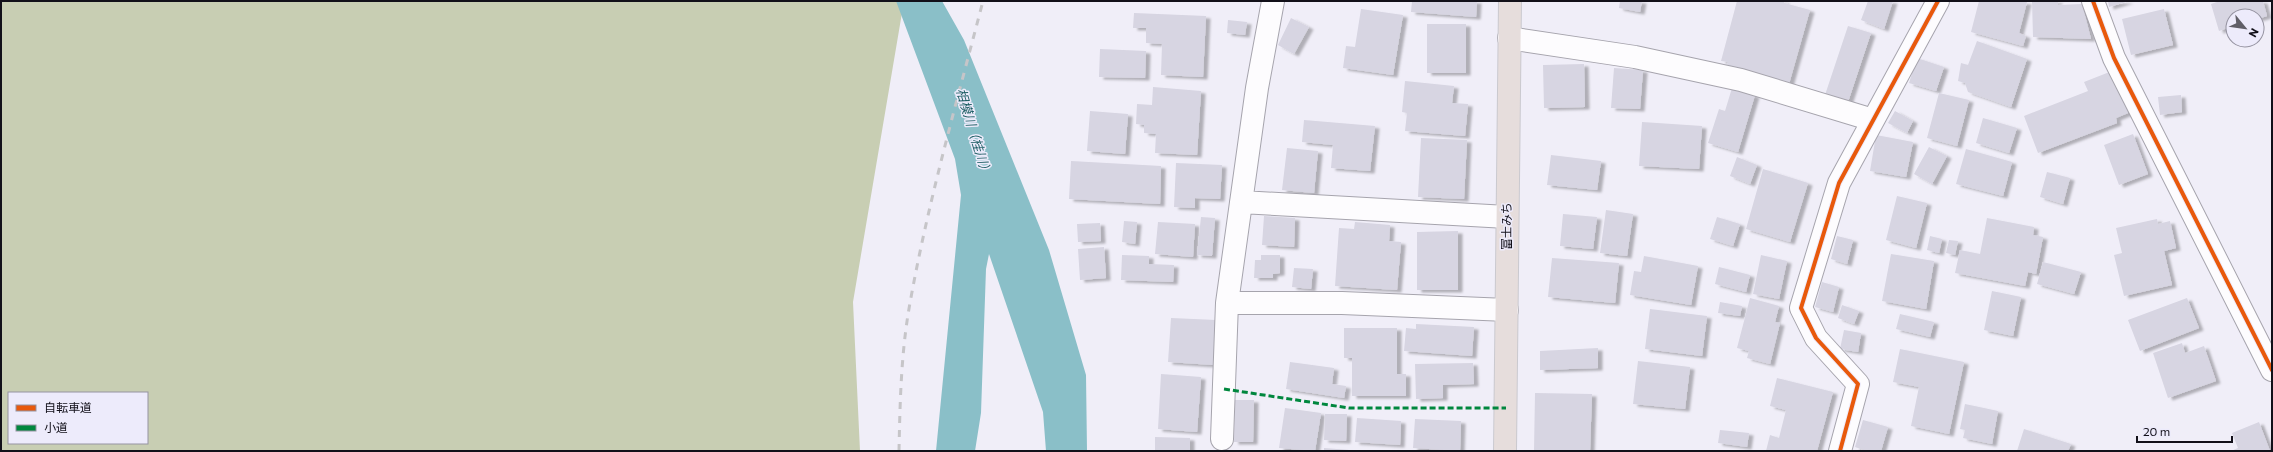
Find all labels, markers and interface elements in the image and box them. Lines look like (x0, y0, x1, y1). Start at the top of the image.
north arrow (2225, 8, 2265, 48)
text: N (2246, 26, 2262, 40)
water label: 相模川（桂川） (953, 86, 995, 178)
street label: 富士みち (1499, 202, 1513, 250)
legend (8, 392, 148, 444)
text: 自転車道 (44, 400, 92, 414)
scale bar (2137, 418, 2232, 444)
text: 小道 (44, 420, 68, 434)
text: 20 m (2143, 424, 2170, 438)

